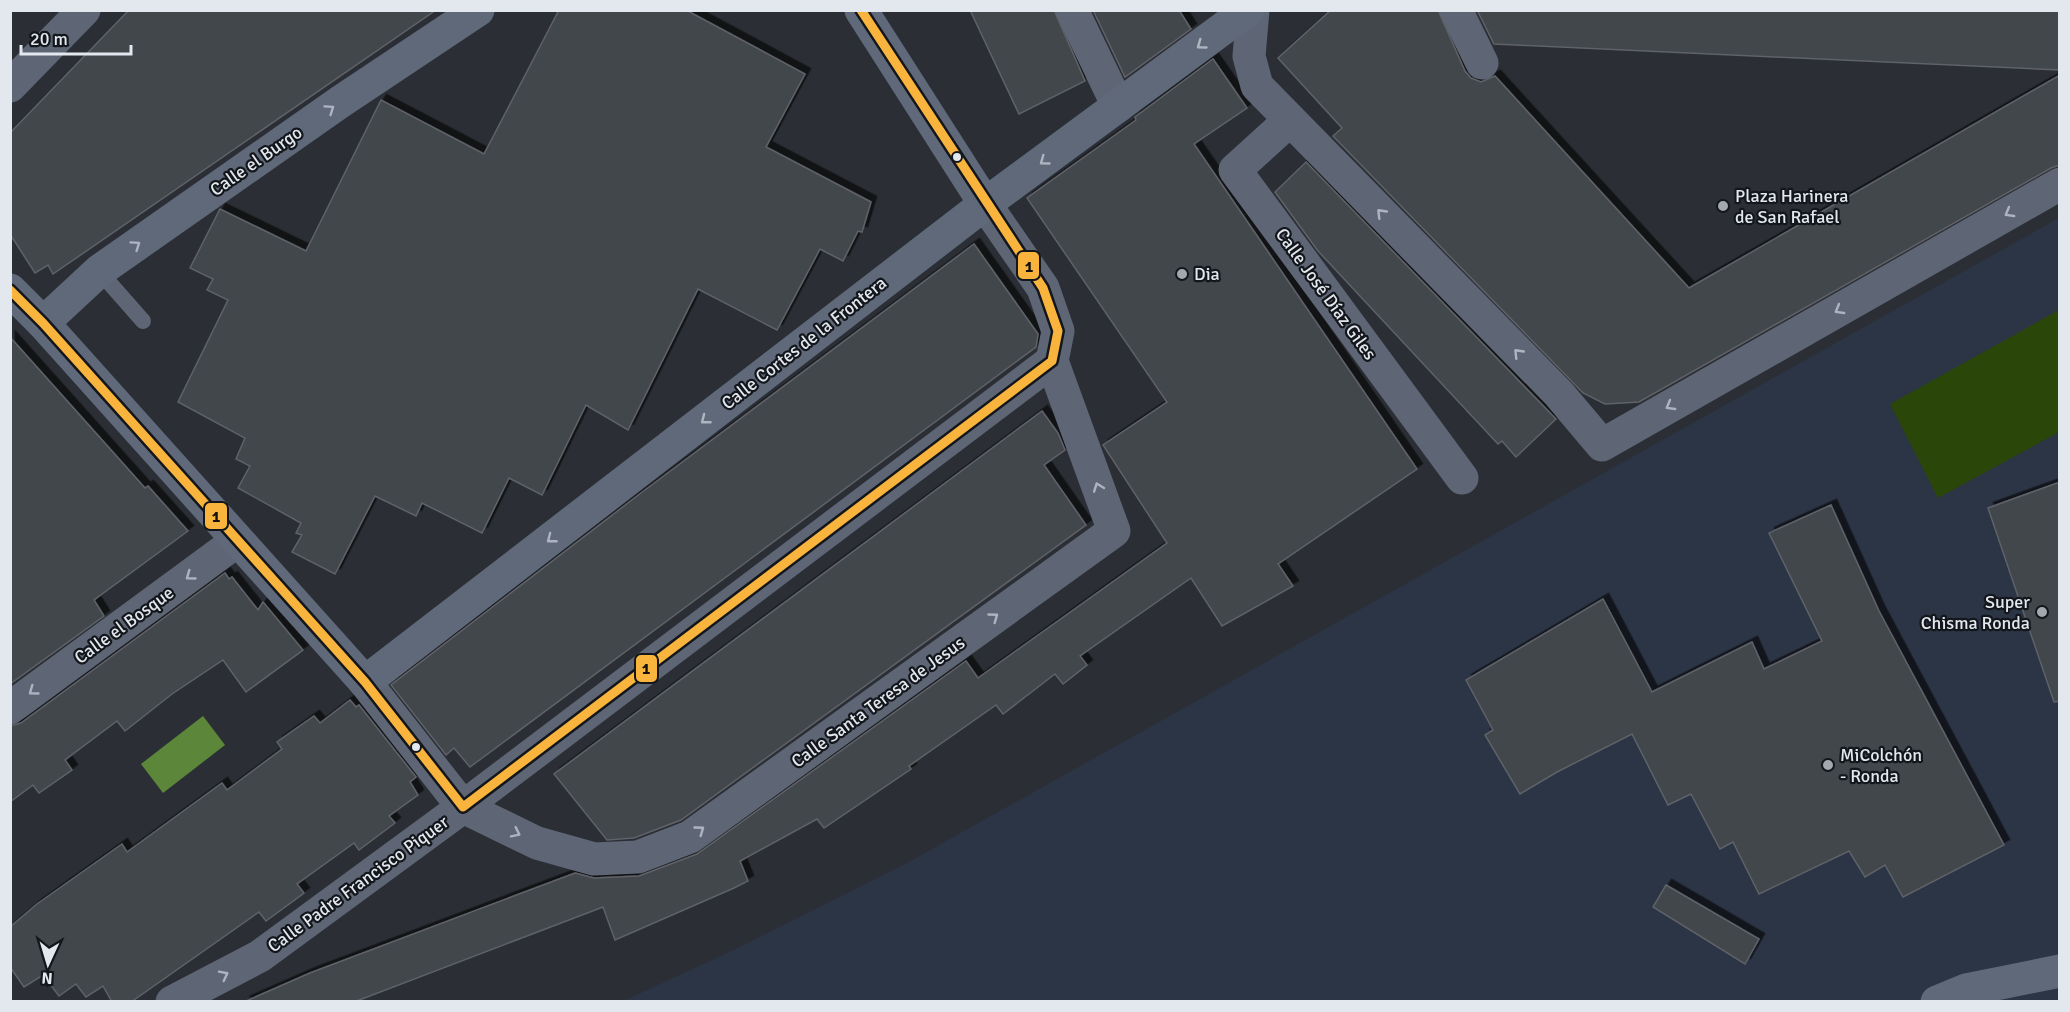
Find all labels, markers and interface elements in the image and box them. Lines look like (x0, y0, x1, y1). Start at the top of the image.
scale bar (21, 18, 130, 56)
text: 20 m (30, 28, 68, 50)
one-way arrow (1196, 38, 1207, 49)
one-way arrow (323, 105, 334, 116)
street label: Calle el Burgo (206, 121, 306, 201)
unlabelled marker (951, 151, 963, 163)
one-way arrow (1039, 154, 1050, 165)
place label: Plaza Harinera de San Rafael (1735, 185, 1848, 228)
marker: Plaza Harinera de San Rafael (1716, 199, 1730, 213)
one-way arrow (2005, 206, 2015, 217)
one-way arrow (1377, 210, 1388, 220)
street label: Calle José Díaz Giles (1271, 224, 1381, 364)
one-way arrow (129, 241, 140, 252)
line badge: 1 (1017, 251, 1040, 280)
text: 1 (1025, 257, 1034, 277)
place label: Dia (1194, 263, 1220, 285)
marker: Dia (1175, 267, 1189, 281)
street label: Calle Cortes de la Frontera (717, 272, 891, 414)
one-way arrow (1835, 302, 1845, 314)
one-way arrow (1514, 349, 1525, 360)
one-way arrow (1666, 399, 1676, 410)
one-way arrow (701, 412, 712, 423)
one-way arrow (1092, 482, 1105, 492)
line badge: 1 (204, 502, 228, 530)
text: 1 (212, 507, 221, 527)
one-way arrow (546, 531, 557, 542)
one-way arrow (186, 568, 197, 579)
street label: Calle el Bosque (70, 581, 178, 669)
place label: Super Chisma Ronda (1921, 591, 2030, 634)
marker: Super Chisma Ronda (2035, 605, 2049, 619)
one-way arrow (988, 613, 999, 624)
street label: Calle Santa Teresa de Jesus (787, 632, 969, 772)
line badge: 1 (635, 654, 658, 683)
text: 1 (642, 659, 651, 679)
one-way arrow (29, 684, 40, 695)
unlabelled marker (410, 741, 422, 753)
place label: MiColchón - Ronda (1840, 744, 1922, 787)
marker: MiColchón - Ronda (1821, 758, 1835, 772)
street label: Calle Padre Francisco Piquer (263, 811, 453, 957)
one-way arrow (509, 825, 520, 837)
one-way arrow (694, 826, 705, 837)
north arrow (18, 934, 78, 994)
text: N (41, 968, 53, 988)
one-way arrow (218, 970, 229, 982)

